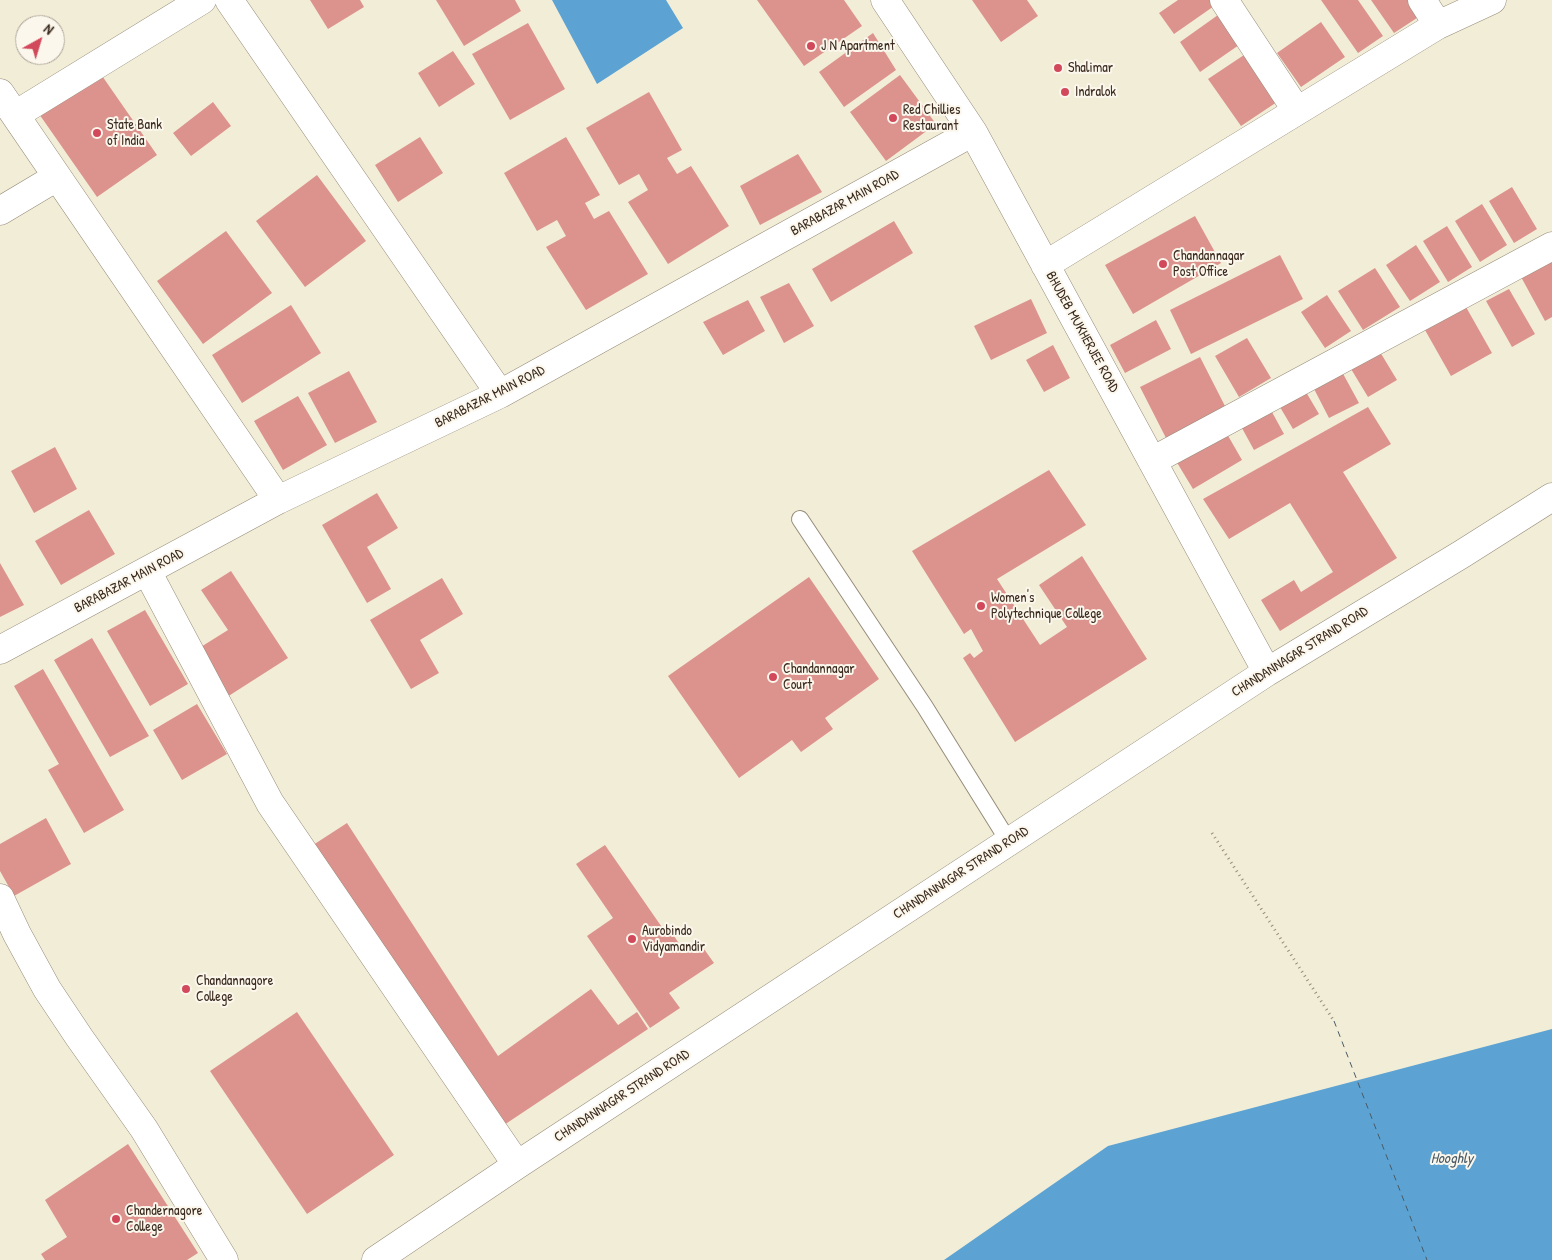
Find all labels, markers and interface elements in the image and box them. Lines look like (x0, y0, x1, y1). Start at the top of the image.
north arrow (15, 15, 65, 65)
text: N (40, 19, 58, 38)
place label: J N Apartment (821, 38, 895, 54)
marker: J N Apartment (805, 40, 817, 52)
place label: Shalimar (1068, 60, 1113, 76)
marker: Shalimar (1052, 62, 1064, 74)
place label: Indralok (1075, 84, 1116, 100)
marker: Indralok (1059, 86, 1071, 98)
place label: Red Chillies Restaurant (903, 102, 960, 134)
marker: Red Chillies Restaurant (887, 112, 899, 124)
place label: State Bank of India (107, 117, 162, 150)
marker: State Bank of India (91, 127, 103, 139)
street label: BARABAZAR MAIN ROAD (788, 166, 902, 240)
place label: Chandannagar Post Office (1173, 248, 1245, 280)
marker: Chandannagar Post Office (1157, 258, 1169, 270)
street label: BHUDEB MUKHERJEE ROAD (1042, 269, 1122, 395)
street label: BARABAZAR MAIN ROAD (432, 362, 548, 432)
street label: BARABAZAR MAIN ROAD (72, 545, 186, 617)
place label: Women's Polytechnique College (991, 590, 1102, 622)
marker: Women's Polytechnique College (975, 600, 987, 612)
street label: CHANDANNAGAR STRAND ROAD (1229, 603, 1371, 701)
place label: Chandannagar Court (783, 661, 855, 694)
marker: Chandannagar Court (767, 671, 779, 683)
street label: CHANDANNAGAR STRAND ROAD (890, 823, 1032, 923)
place label: Aurobindo Vidyamandir (642, 923, 705, 956)
marker: Aurobindo Vidyamandir (626, 933, 638, 945)
place label: Chandannagore College (196, 973, 273, 1006)
marker: Chandannagore College (180, 983, 192, 995)
street label: CHANDANNAGAR STRAND ROAD (551, 1046, 693, 1146)
water label: Hooghly (1431, 1150, 1473, 1168)
place label: Chandernagore College (126, 1203, 202, 1236)
marker: Chandernagore College (110, 1213, 122, 1225)

